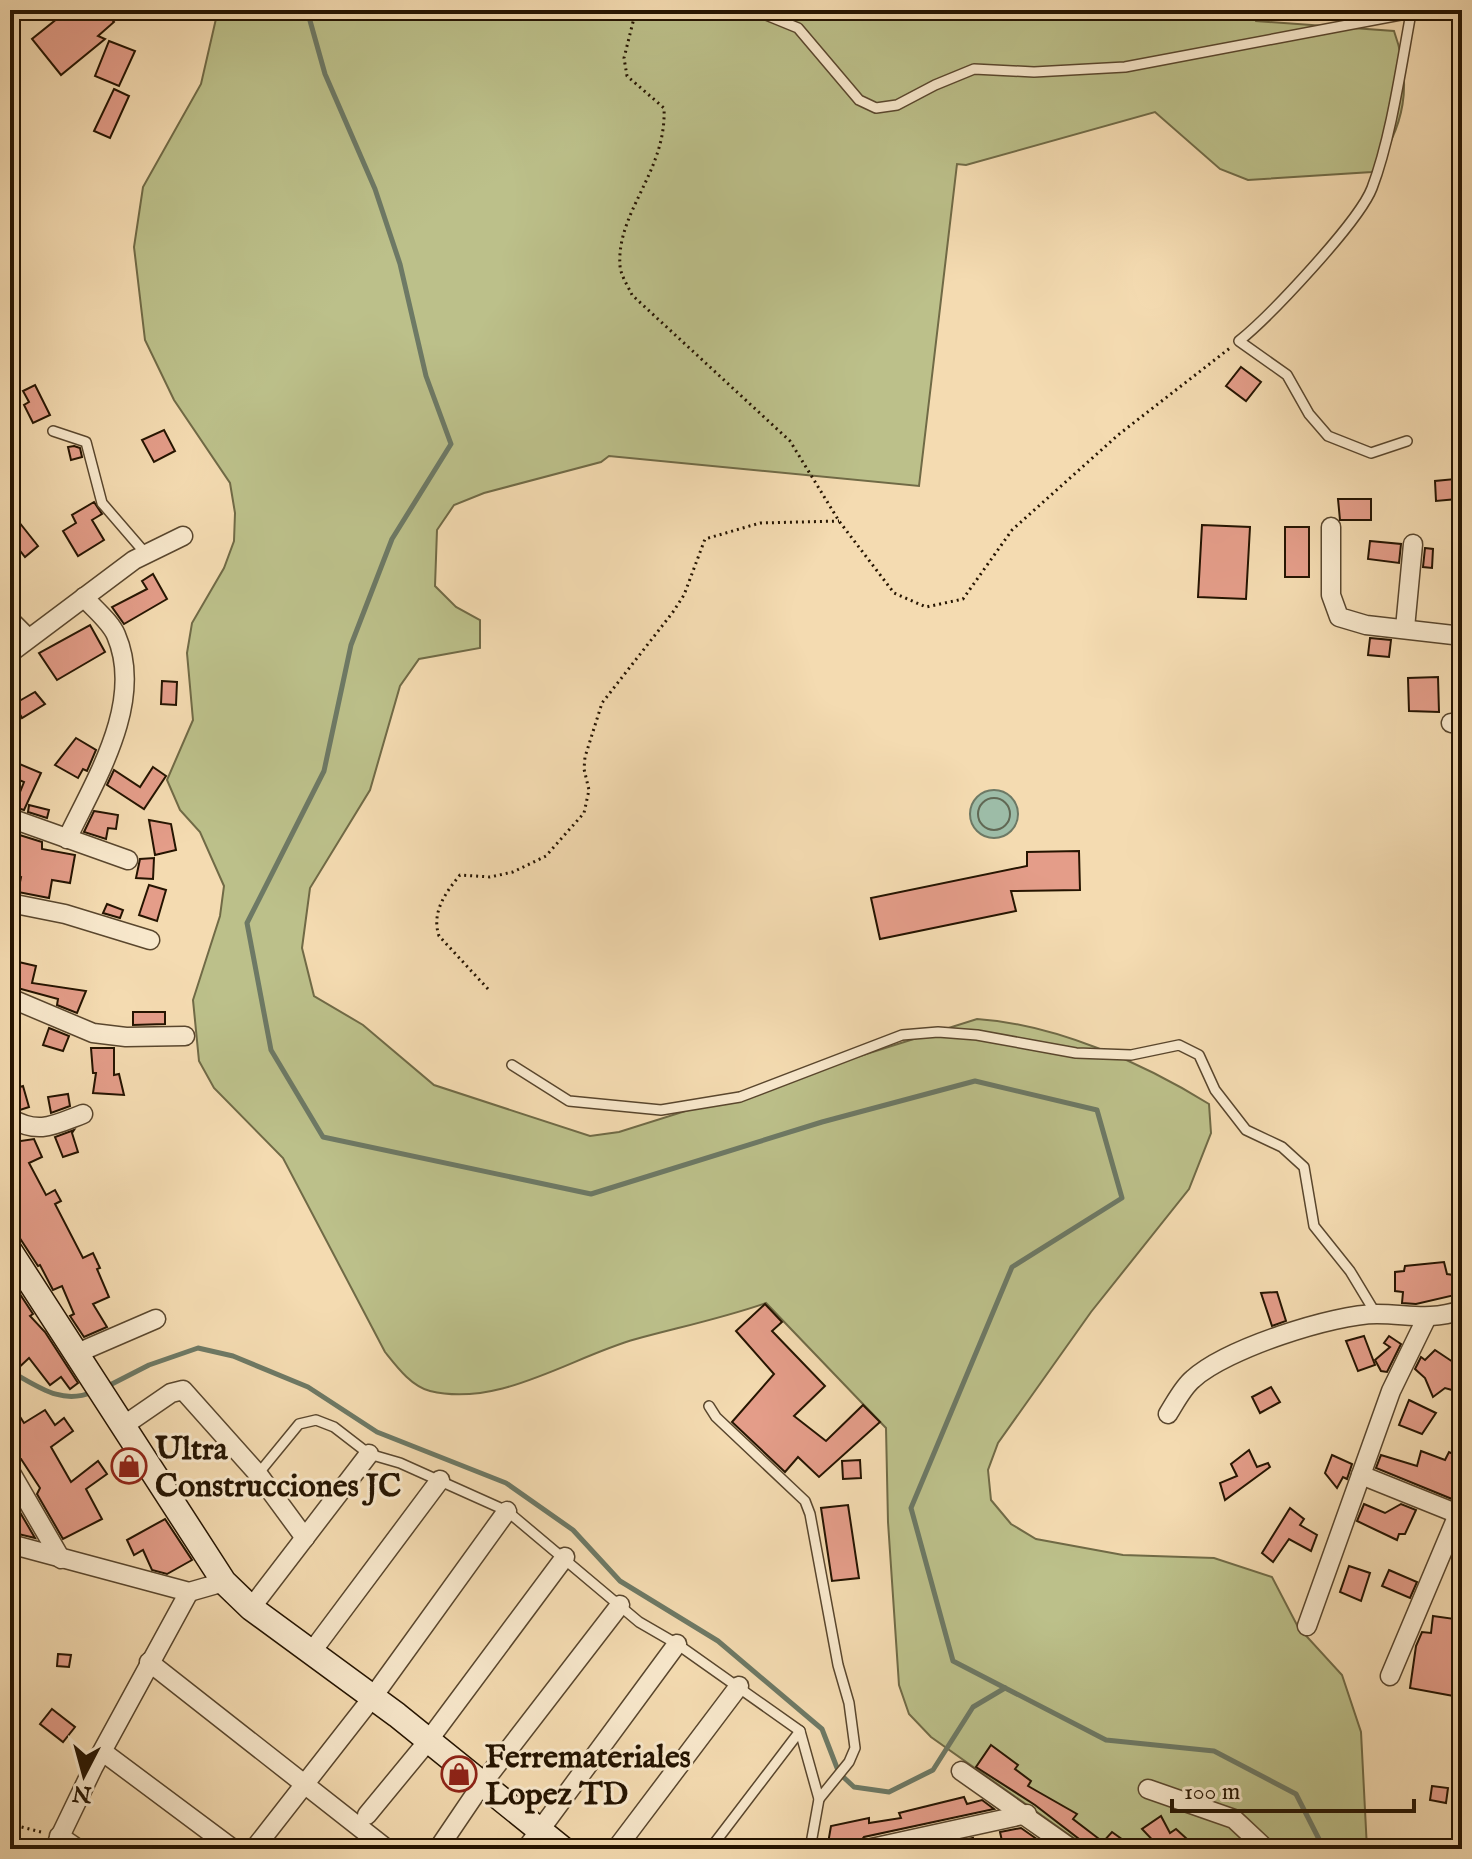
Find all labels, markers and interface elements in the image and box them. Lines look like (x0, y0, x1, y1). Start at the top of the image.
place label: Ultra Construcciones JC (155, 1430, 401, 1508)
shop icon: Ultra Construcciones JC (110, 1447, 148, 1485)
north arrow (44, 1735, 124, 1815)
place label: Ferremateriales Lopez TD (485, 1738, 691, 1816)
shop icon: Ferremateriales Lopez TD (440, 1755, 478, 1793)
scale bar (1172, 1763, 1414, 1813)
text: 100 m (1184, 1777, 1240, 1808)
text: N (71, 1778, 94, 1808)

